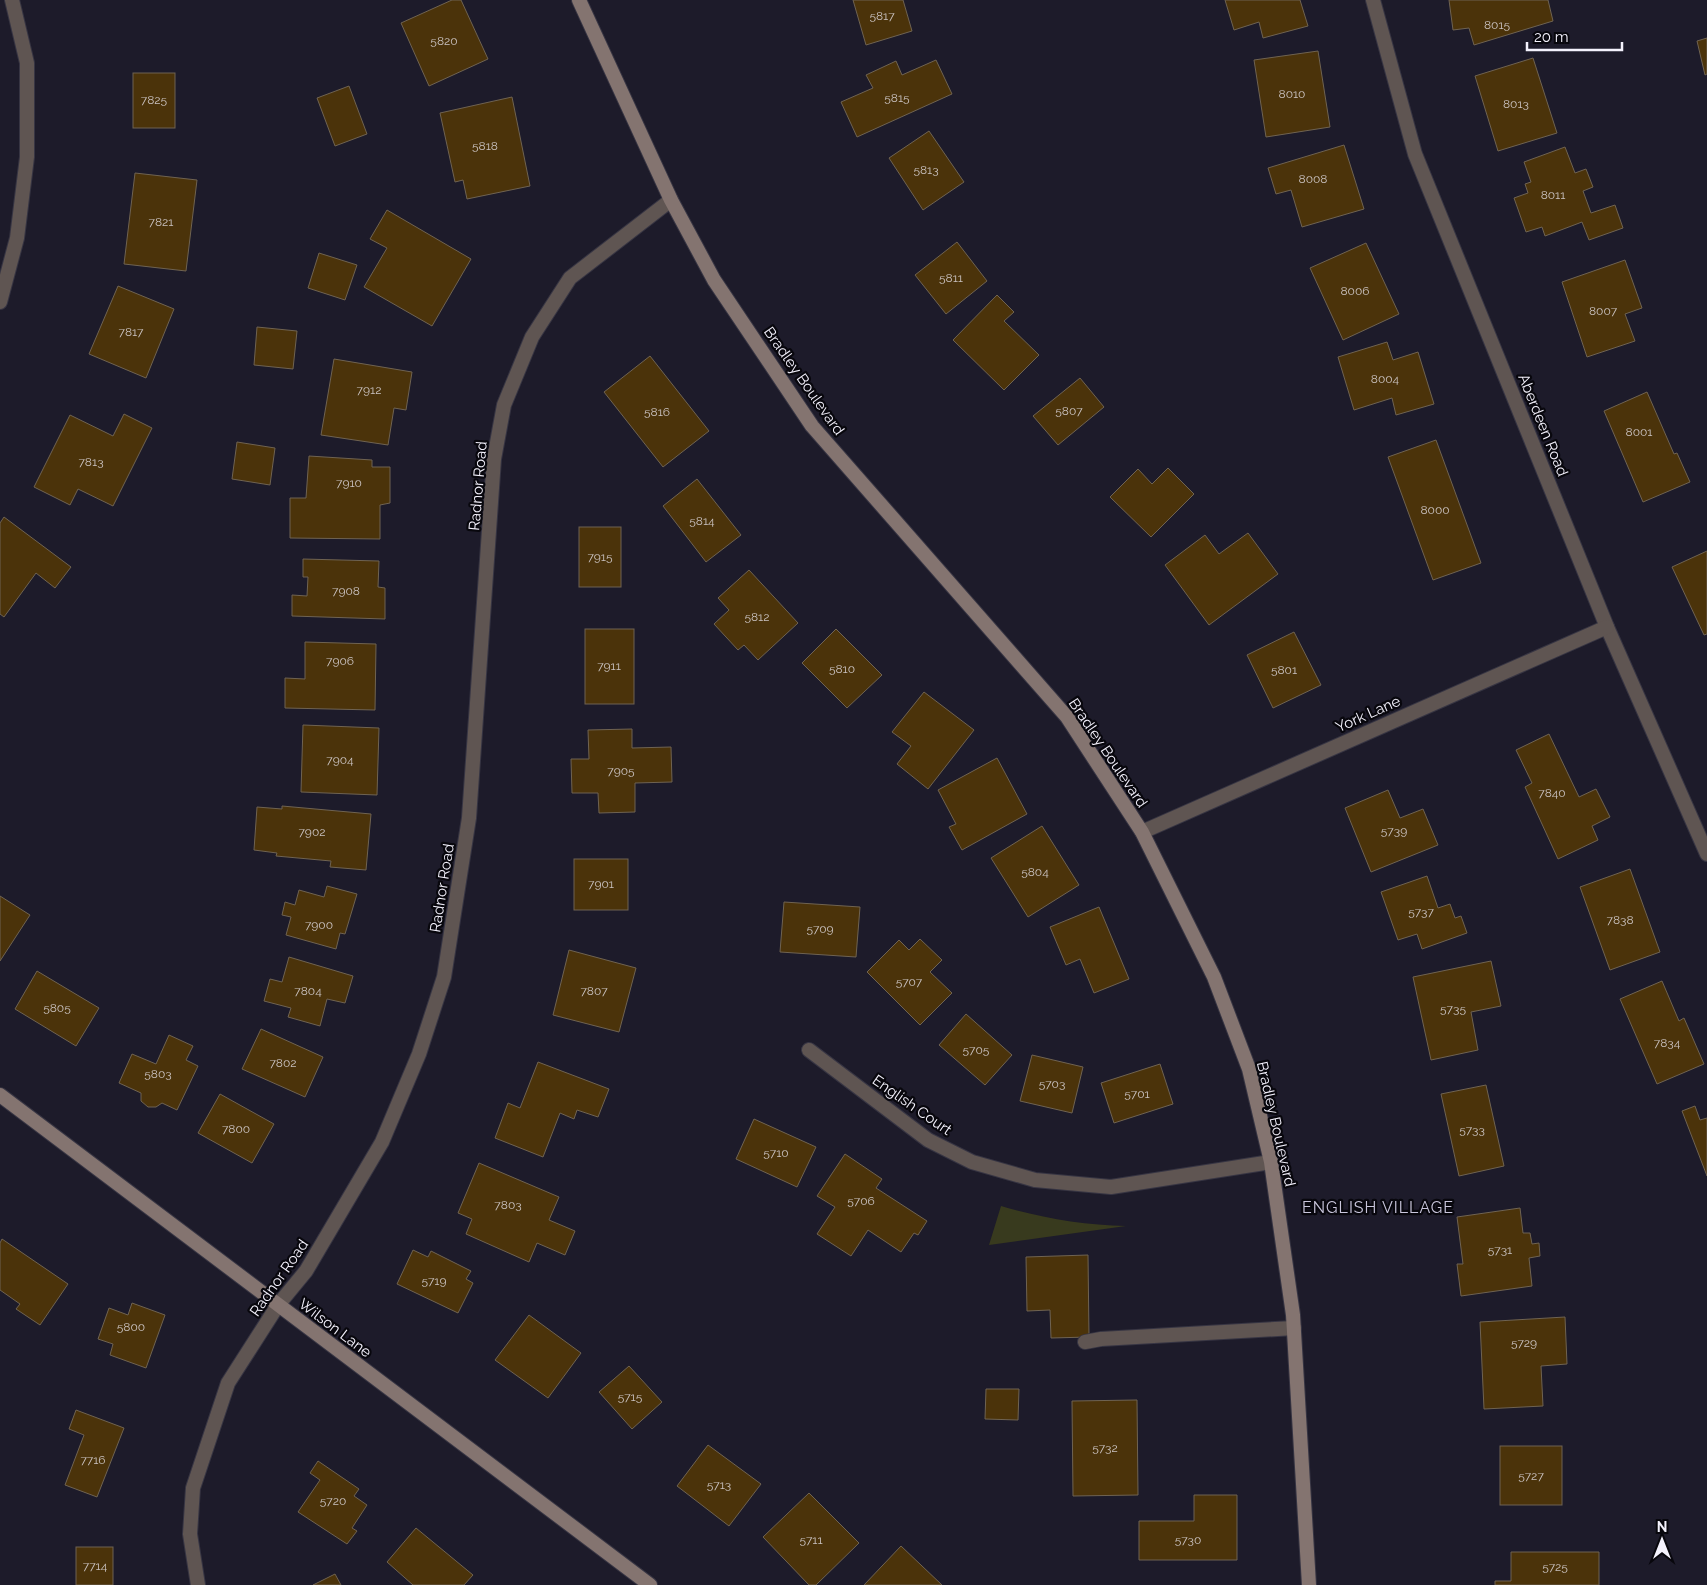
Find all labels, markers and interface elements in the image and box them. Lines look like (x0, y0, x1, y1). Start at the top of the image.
house number: 5817 (869, 9, 895, 23)
house number: 8015 (1484, 18, 1511, 32)
scale bar (1527, 20, 1622, 52)
text: 20 m (1534, 28, 1569, 46)
house number: 5820 (430, 34, 458, 48)
house number: 8010 (1279, 87, 1305, 101)
house number: 5815 (884, 91, 910, 105)
house number: 7825 (141, 93, 168, 107)
house number: 8013 (1503, 97, 1529, 111)
house number: 5818 (472, 139, 498, 153)
house number: 5813 (913, 163, 939, 177)
house number: 8008 (1299, 172, 1327, 186)
house number: 8011 (1541, 188, 1565, 202)
house number: 7821 (149, 215, 173, 229)
house number: 5811 (939, 271, 963, 285)
house number: 8006 (1340, 284, 1370, 298)
house number: 8007 (1589, 304, 1618, 318)
street label: Bradley Boulevard (760, 323, 848, 439)
house number: 7817 (118, 325, 144, 339)
street label: Aberdeen Road (1514, 371, 1572, 479)
house number: 8004 (1371, 372, 1400, 386)
house number: 7912 (357, 383, 381, 397)
house number: 5807 (1055, 404, 1083, 418)
house number: 5816 (644, 405, 670, 419)
house number: 8001 (1626, 425, 1652, 439)
street label: Radnor Road (465, 441, 491, 531)
house number: 7813 (78, 455, 104, 469)
house number: 7910 (336, 476, 362, 490)
house number: 8000 (1420, 503, 1450, 517)
house number: 5814 (689, 514, 715, 528)
house number: 7915 (587, 550, 613, 564)
house number: 7908 (332, 584, 360, 598)
house number: 5812 (744, 610, 770, 624)
house number: 7906 (326, 654, 354, 668)
house number: 7911 (597, 659, 621, 673)
house number: 5810 (829, 662, 855, 676)
house number: 5801 (1271, 663, 1297, 677)
street label: York Lane (1333, 692, 1403, 736)
street label: Bradley Boulevard (1065, 695, 1151, 811)
house number: 7904 (326, 753, 354, 767)
house number: 7905 (607, 764, 635, 778)
house number: 7840 (1538, 786, 1566, 800)
house number: 5739 (1381, 824, 1407, 838)
house number: 7902 (298, 825, 326, 839)
street label: Radnor Road (426, 842, 458, 934)
house number: 5804 (1021, 865, 1049, 879)
house number: 7901 (588, 877, 614, 891)
house number: 5737 (1408, 905, 1434, 919)
house number: 7838 (1606, 913, 1634, 927)
house number: 7900 (305, 918, 333, 932)
house number: 5709 (806, 922, 834, 936)
house number: 5707 (896, 975, 923, 989)
house number: 7804 (294, 984, 322, 998)
house number: 7807 (580, 984, 608, 998)
house number: 5805 (43, 1001, 71, 1015)
house number: 5735 (1440, 1002, 1466, 1016)
house number: 7834 (1654, 1036, 1681, 1050)
house number: 5705 (963, 1043, 990, 1057)
house number: 7802 (269, 1056, 297, 1070)
street label: Bradley Boulevard (1253, 1060, 1299, 1188)
house number: 5803 (144, 1067, 172, 1081)
street label: English Court (869, 1071, 955, 1139)
house number: 5703 (1039, 1077, 1065, 1091)
house number: 5701 (1124, 1087, 1150, 1101)
house number: 7800 (222, 1122, 250, 1136)
house number: 5733 (1459, 1123, 1485, 1137)
house number: 5710 (763, 1146, 789, 1160)
house number: 5706 (847, 1194, 875, 1208)
house number: 7803 (494, 1198, 522, 1212)
district label: ENGLISH VILLAGE (1302, 1198, 1454, 1217)
street label: Radnor Road (246, 1236, 312, 1320)
house number: 5731 (1488, 1243, 1512, 1257)
house number: 5719 (421, 1274, 447, 1288)
street label: Wilson Lane (295, 1295, 375, 1361)
house number: 5800 (117, 1320, 145, 1334)
house number: 5729 (1511, 1336, 1537, 1350)
house number: 5715 (618, 1390, 643, 1404)
house number: 5732 (1092, 1441, 1118, 1455)
house number: 7716 (80, 1453, 106, 1467)
house number: 5727 (1518, 1469, 1544, 1483)
house number: 5713 (707, 1478, 731, 1492)
house number: 5720 (320, 1494, 346, 1508)
north arrow (1637, 1515, 1687, 1565)
text: N (1657, 1519, 1667, 1535)
house number: 5711 (799, 1533, 823, 1547)
house number: 5730 (1175, 1533, 1201, 1547)
house number: 7714 (83, 1559, 108, 1573)
house number: 5725 (1542, 1560, 1568, 1574)

